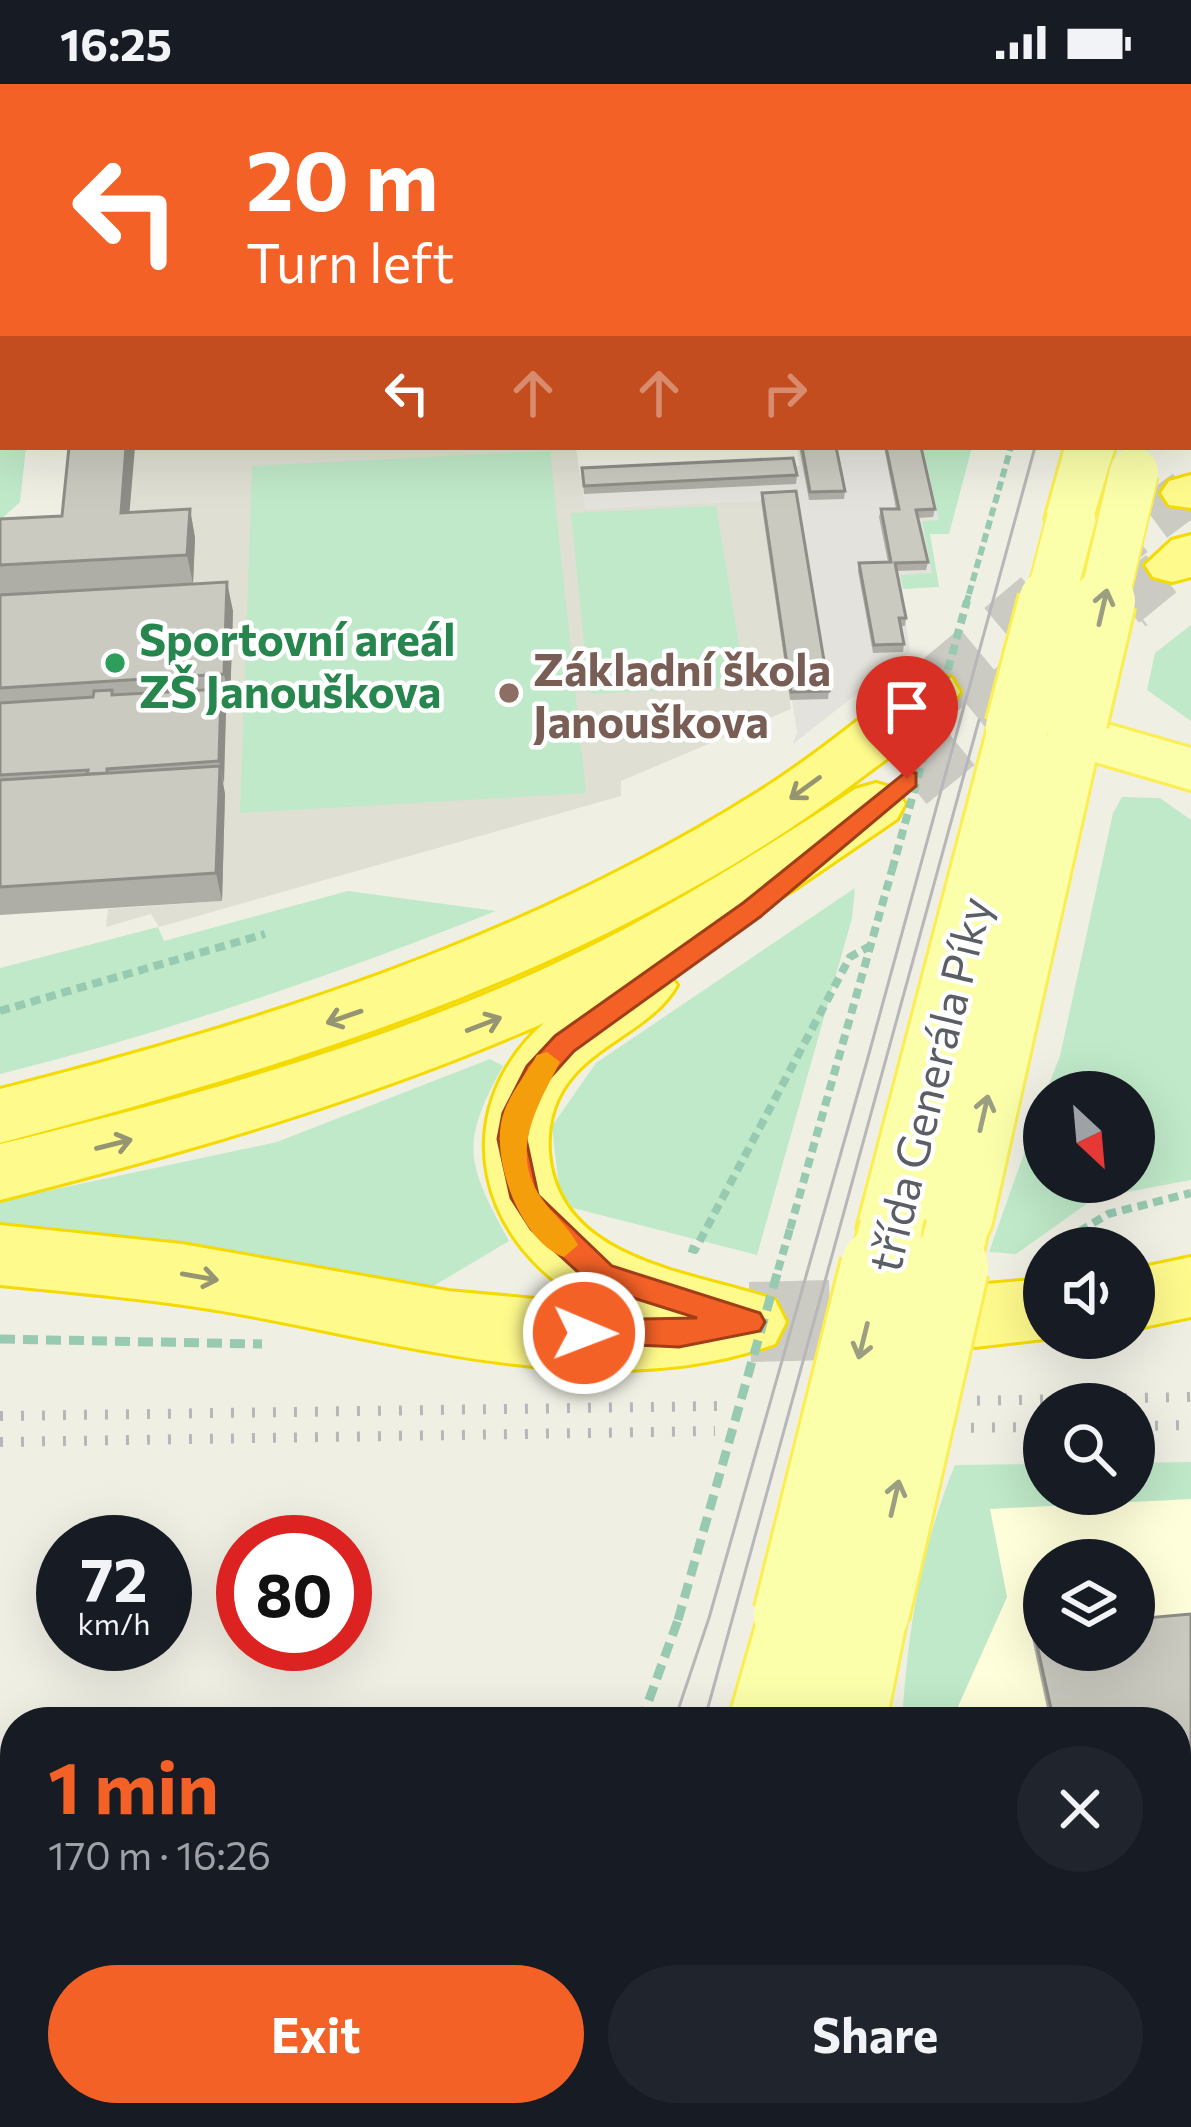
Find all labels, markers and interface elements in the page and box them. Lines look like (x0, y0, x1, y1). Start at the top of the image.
text: 16:25 (60, 15, 172, 70)
text: 20 m (246, 126, 438, 228)
icon: left (48, 132, 204, 288)
text: Turn left (246, 228, 454, 294)
icon: left (374, 360, 440, 426)
icon: ahead (500, 360, 566, 426)
icon: ahead (626, 360, 692, 426)
icon: right (752, 360, 818, 426)
one-way arrow (1092, 589, 1115, 627)
place label: Sportovní areál ZŠ Janouškova (139, 610, 456, 717)
place label: Základní škola Janouškova (533, 640, 831, 747)
marker: Sportovní areál ZŠ Janouškova (102, 650, 128, 676)
pin (856, 656, 958, 779)
icon: arrive (874, 674, 940, 740)
marker: Základní škola Janouškova (496, 680, 522, 706)
one-way arrow (789, 774, 822, 800)
street label: třída Generála Píky (855, 891, 1001, 1277)
one-way arrow (326, 1007, 364, 1029)
one-way arrow (465, 1012, 502, 1034)
north arrow (1023, 1071, 1155, 1203)
map controls (1023, 1071, 1155, 1671)
one-way arrow (974, 1095, 996, 1133)
one-way arrow (94, 1132, 132, 1154)
button: sound (1023, 1227, 1155, 1359)
one-way arrow (179, 1267, 218, 1289)
position arrow (521, 1270, 647, 1396)
one-way arrow (851, 1322, 873, 1360)
button: search (1023, 1383, 1155, 1515)
one-way arrow (885, 1480, 908, 1518)
speed limit sign: 80 (216, 1515, 372, 1671)
button: layers (1023, 1539, 1155, 1671)
text: 72 (80, 1541, 148, 1614)
text: km/h (78, 1604, 150, 1641)
text: 1 min (48, 1741, 219, 1829)
button: close (1017, 1746, 1143, 1872)
text: 170 m · 16:26 (48, 1830, 271, 1878)
button: Exit (48, 1965, 584, 2103)
button: Share (608, 1965, 1143, 2103)

